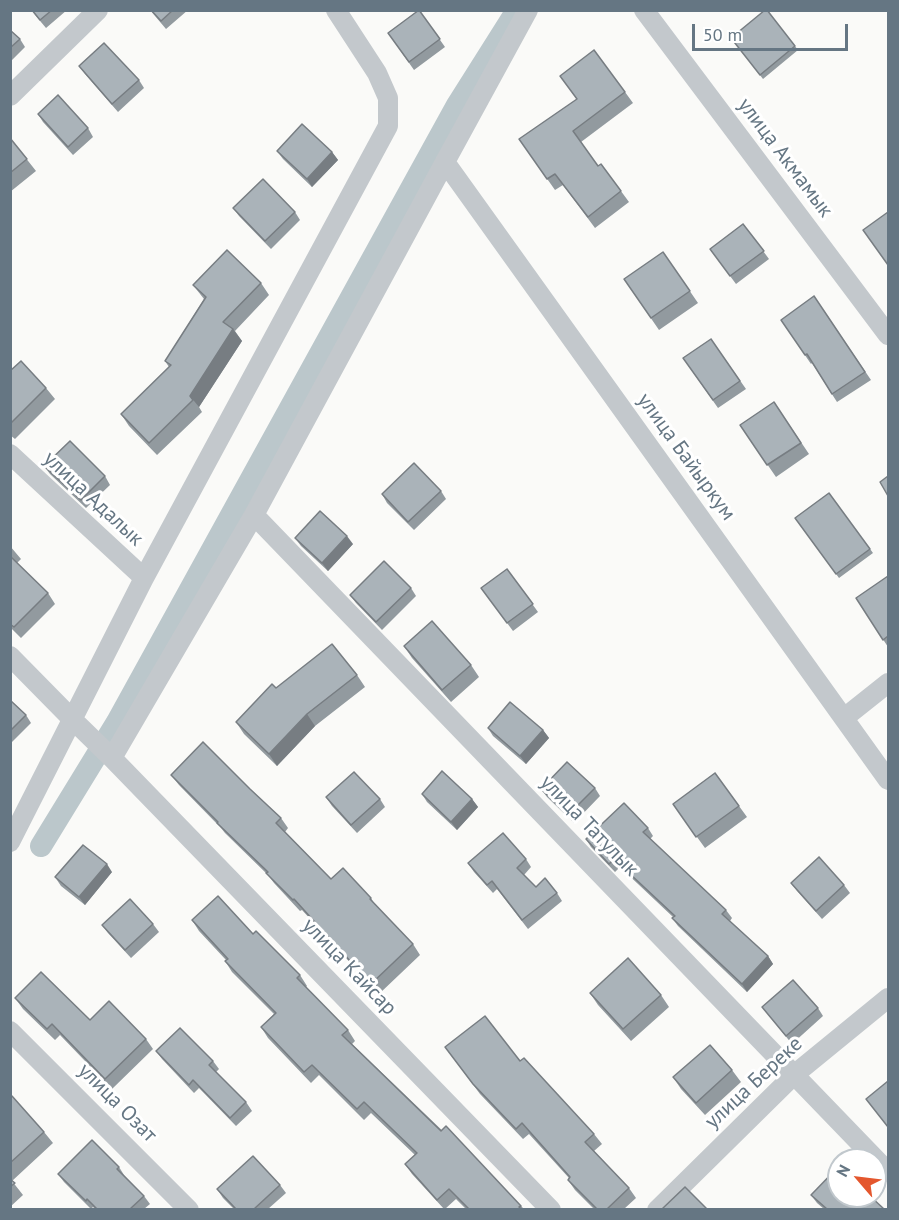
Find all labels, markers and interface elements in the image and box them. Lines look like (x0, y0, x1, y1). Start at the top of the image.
scale bar (695, 12, 851, 50)
text: 50 m (703, 23, 742, 46)
street label: улица Акмамык (732, 93, 838, 223)
street label: улица Байыркум (631, 388, 741, 526)
street label: улица Адалык (38, 446, 148, 552)
street label: улица Татулык (534, 770, 644, 882)
street label: улица Кайсар (297, 913, 401, 1021)
street label: улица Береке (700, 1032, 808, 1134)
street label: улица Озат (72, 1058, 162, 1148)
north arrow (827, 1148, 887, 1208)
text: N (832, 1161, 854, 1180)

